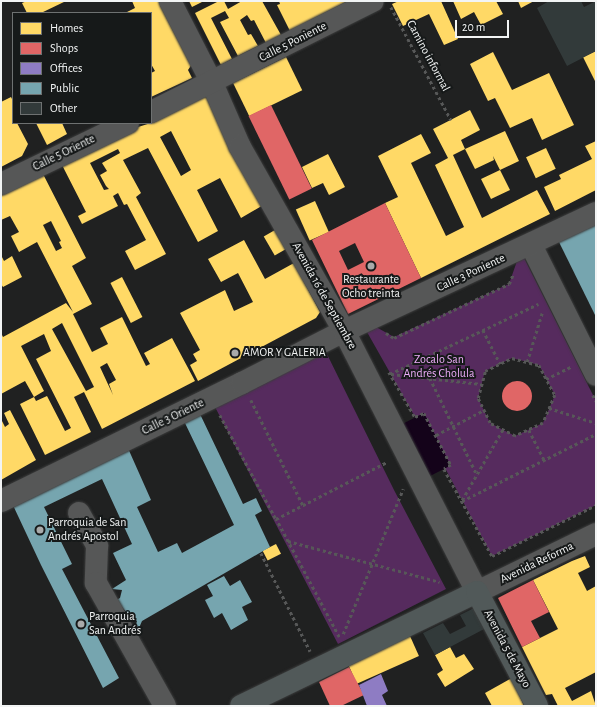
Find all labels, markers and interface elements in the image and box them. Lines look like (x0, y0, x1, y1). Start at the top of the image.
legend (12, 12, 152, 124)
scale bar (457, 12, 511, 38)
street label: Camino informal (403, 18, 453, 94)
street label: Calle 5 Poniente (257, 19, 329, 65)
text: 20 m (462, 21, 485, 33)
text: Homes (50, 22, 83, 34)
text: Shops (50, 42, 78, 54)
text: Offices (50, 62, 83, 74)
text: Public (50, 82, 79, 94)
text: Other (50, 102, 77, 114)
street label: Calle 5 Oriente (30, 132, 98, 174)
street label: Avenida 16 de Septiembre (289, 240, 359, 352)
street label: Calle 3 Poniente (435, 251, 507, 295)
marker: Restaurante Ocho treinta (366, 261, 376, 271)
place label: Restaurante Ocho treinta (342, 273, 400, 301)
place label: AMOR Y GALERIA (243, 346, 326, 360)
marker: AMOR Y GALERIA (230, 348, 240, 358)
park label: Zocalo San Andrés Cholula (403, 353, 475, 381)
street label: Calle 3 Oriente (140, 396, 206, 438)
place label: Parroquia de San Andrés Apostol (48, 516, 126, 544)
marker: Parroquia de San Andrés Apostol (35, 525, 45, 535)
street label: Avenida Reforma (498, 539, 576, 587)
street label: Avenida 5 de Mayo (480, 608, 534, 690)
place label: Parroquia San Andrés (89, 610, 141, 638)
marker: Parroquia San Andrés (76, 619, 86, 629)

